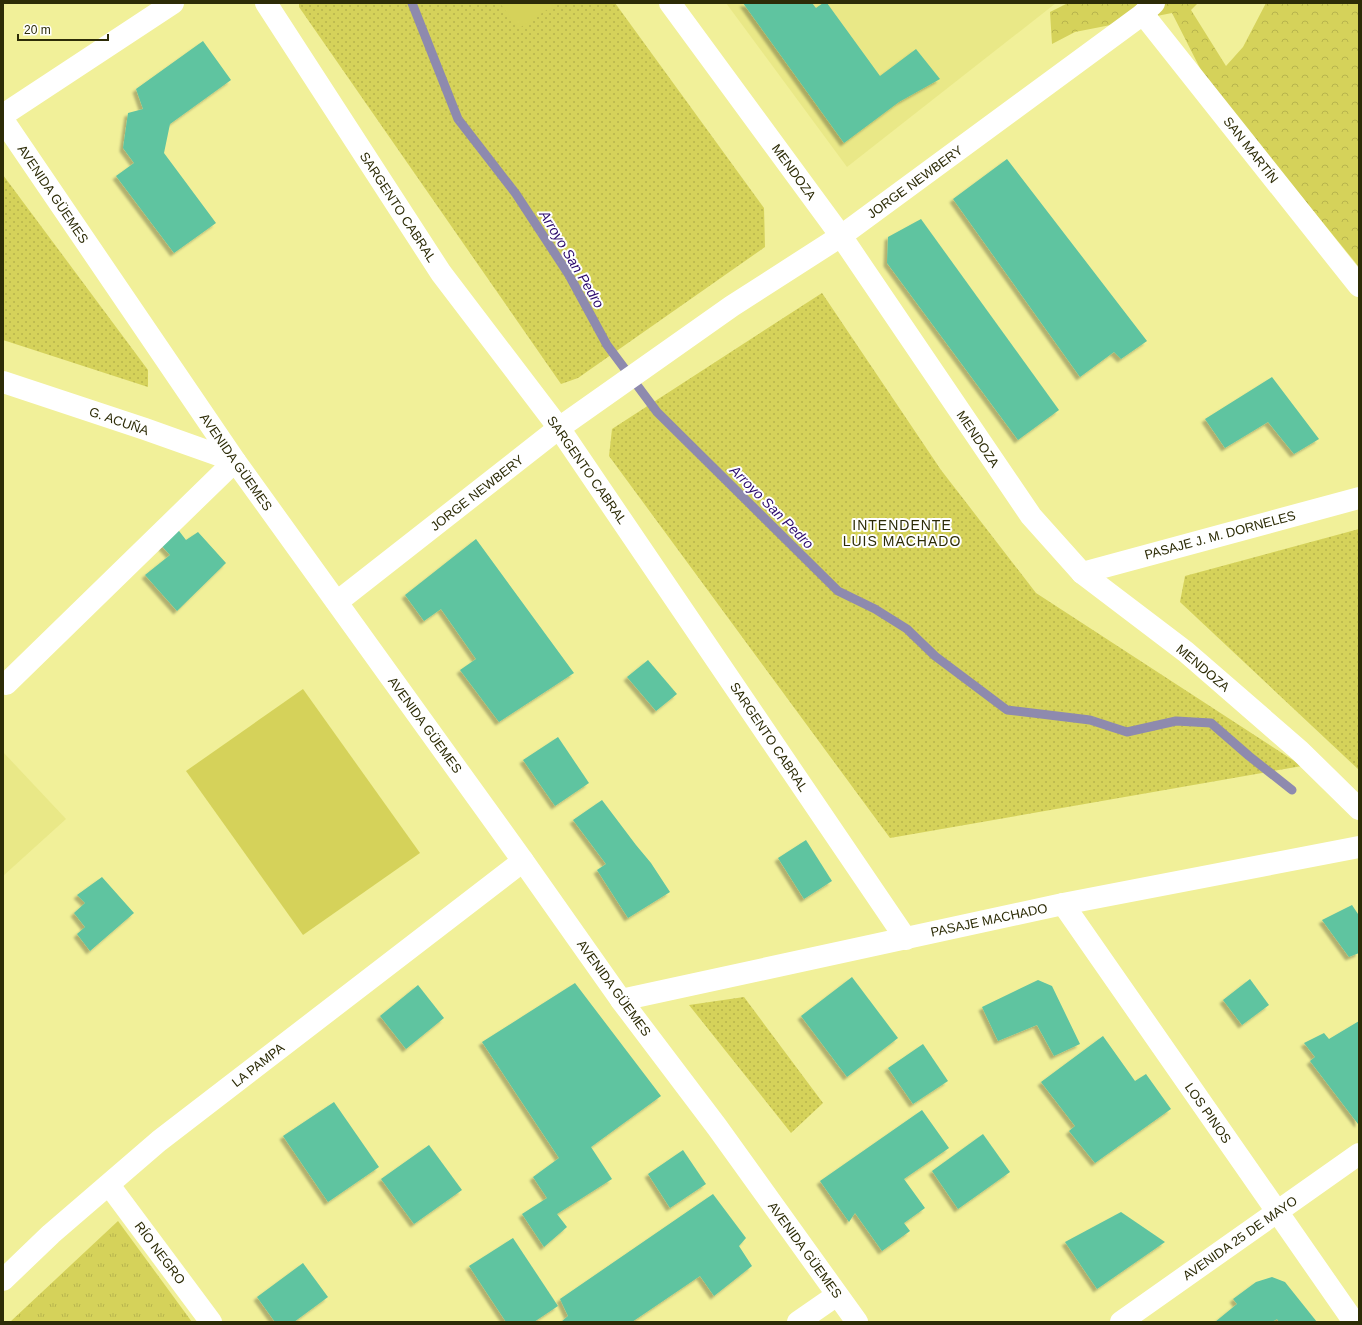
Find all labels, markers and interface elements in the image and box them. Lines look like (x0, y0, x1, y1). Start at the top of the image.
scale bar (18, 16, 108, 42)
text: 20 m (24, 23, 51, 37)
street label: SAN MARTÍN (1220, 114, 1282, 186)
street label: MENDOZA (769, 141, 819, 203)
street label: AVENIDA GÜEMES (15, 142, 92, 246)
street label: JORGE NEWBERY (865, 142, 966, 222)
street label: SARGENTO CABRAL (357, 149, 439, 265)
water label: Arroyo San Pedro (536, 206, 608, 311)
street label: G. ACUÑA (87, 404, 151, 438)
street label: MENDOZA (954, 408, 1003, 470)
street label: AVENIDA GÜEMES (197, 410, 275, 514)
street label: SARGENTO CABRAL (544, 413, 630, 527)
street label: JORGE NEWBERY (428, 452, 527, 534)
water label: Arroyo San Pedro (726, 461, 817, 552)
street label: PASAJE J. M. DORNELES (1143, 508, 1298, 562)
district label: INTENDENTE LUIS MACHADO (843, 517, 961, 549)
street label: MENDOZA (1173, 641, 1233, 695)
street label: AVENIDA GÜEMES (385, 674, 465, 776)
street label: SARGENTO CABRAL (727, 680, 811, 794)
street label: PASAJE MACHADO (929, 900, 1049, 940)
street label: AVENIDA GÜEMES (574, 937, 654, 1039)
street label: LA PAMPA (229, 1040, 287, 1090)
street label: LOS PINOS (1182, 1080, 1234, 1146)
street label: AVENIDA 25 DE MAYO (1180, 1193, 1300, 1283)
street label: AVENIDA GÜEMES (765, 1199, 845, 1301)
street label: RÍO NEGRO (132, 1219, 188, 1287)

